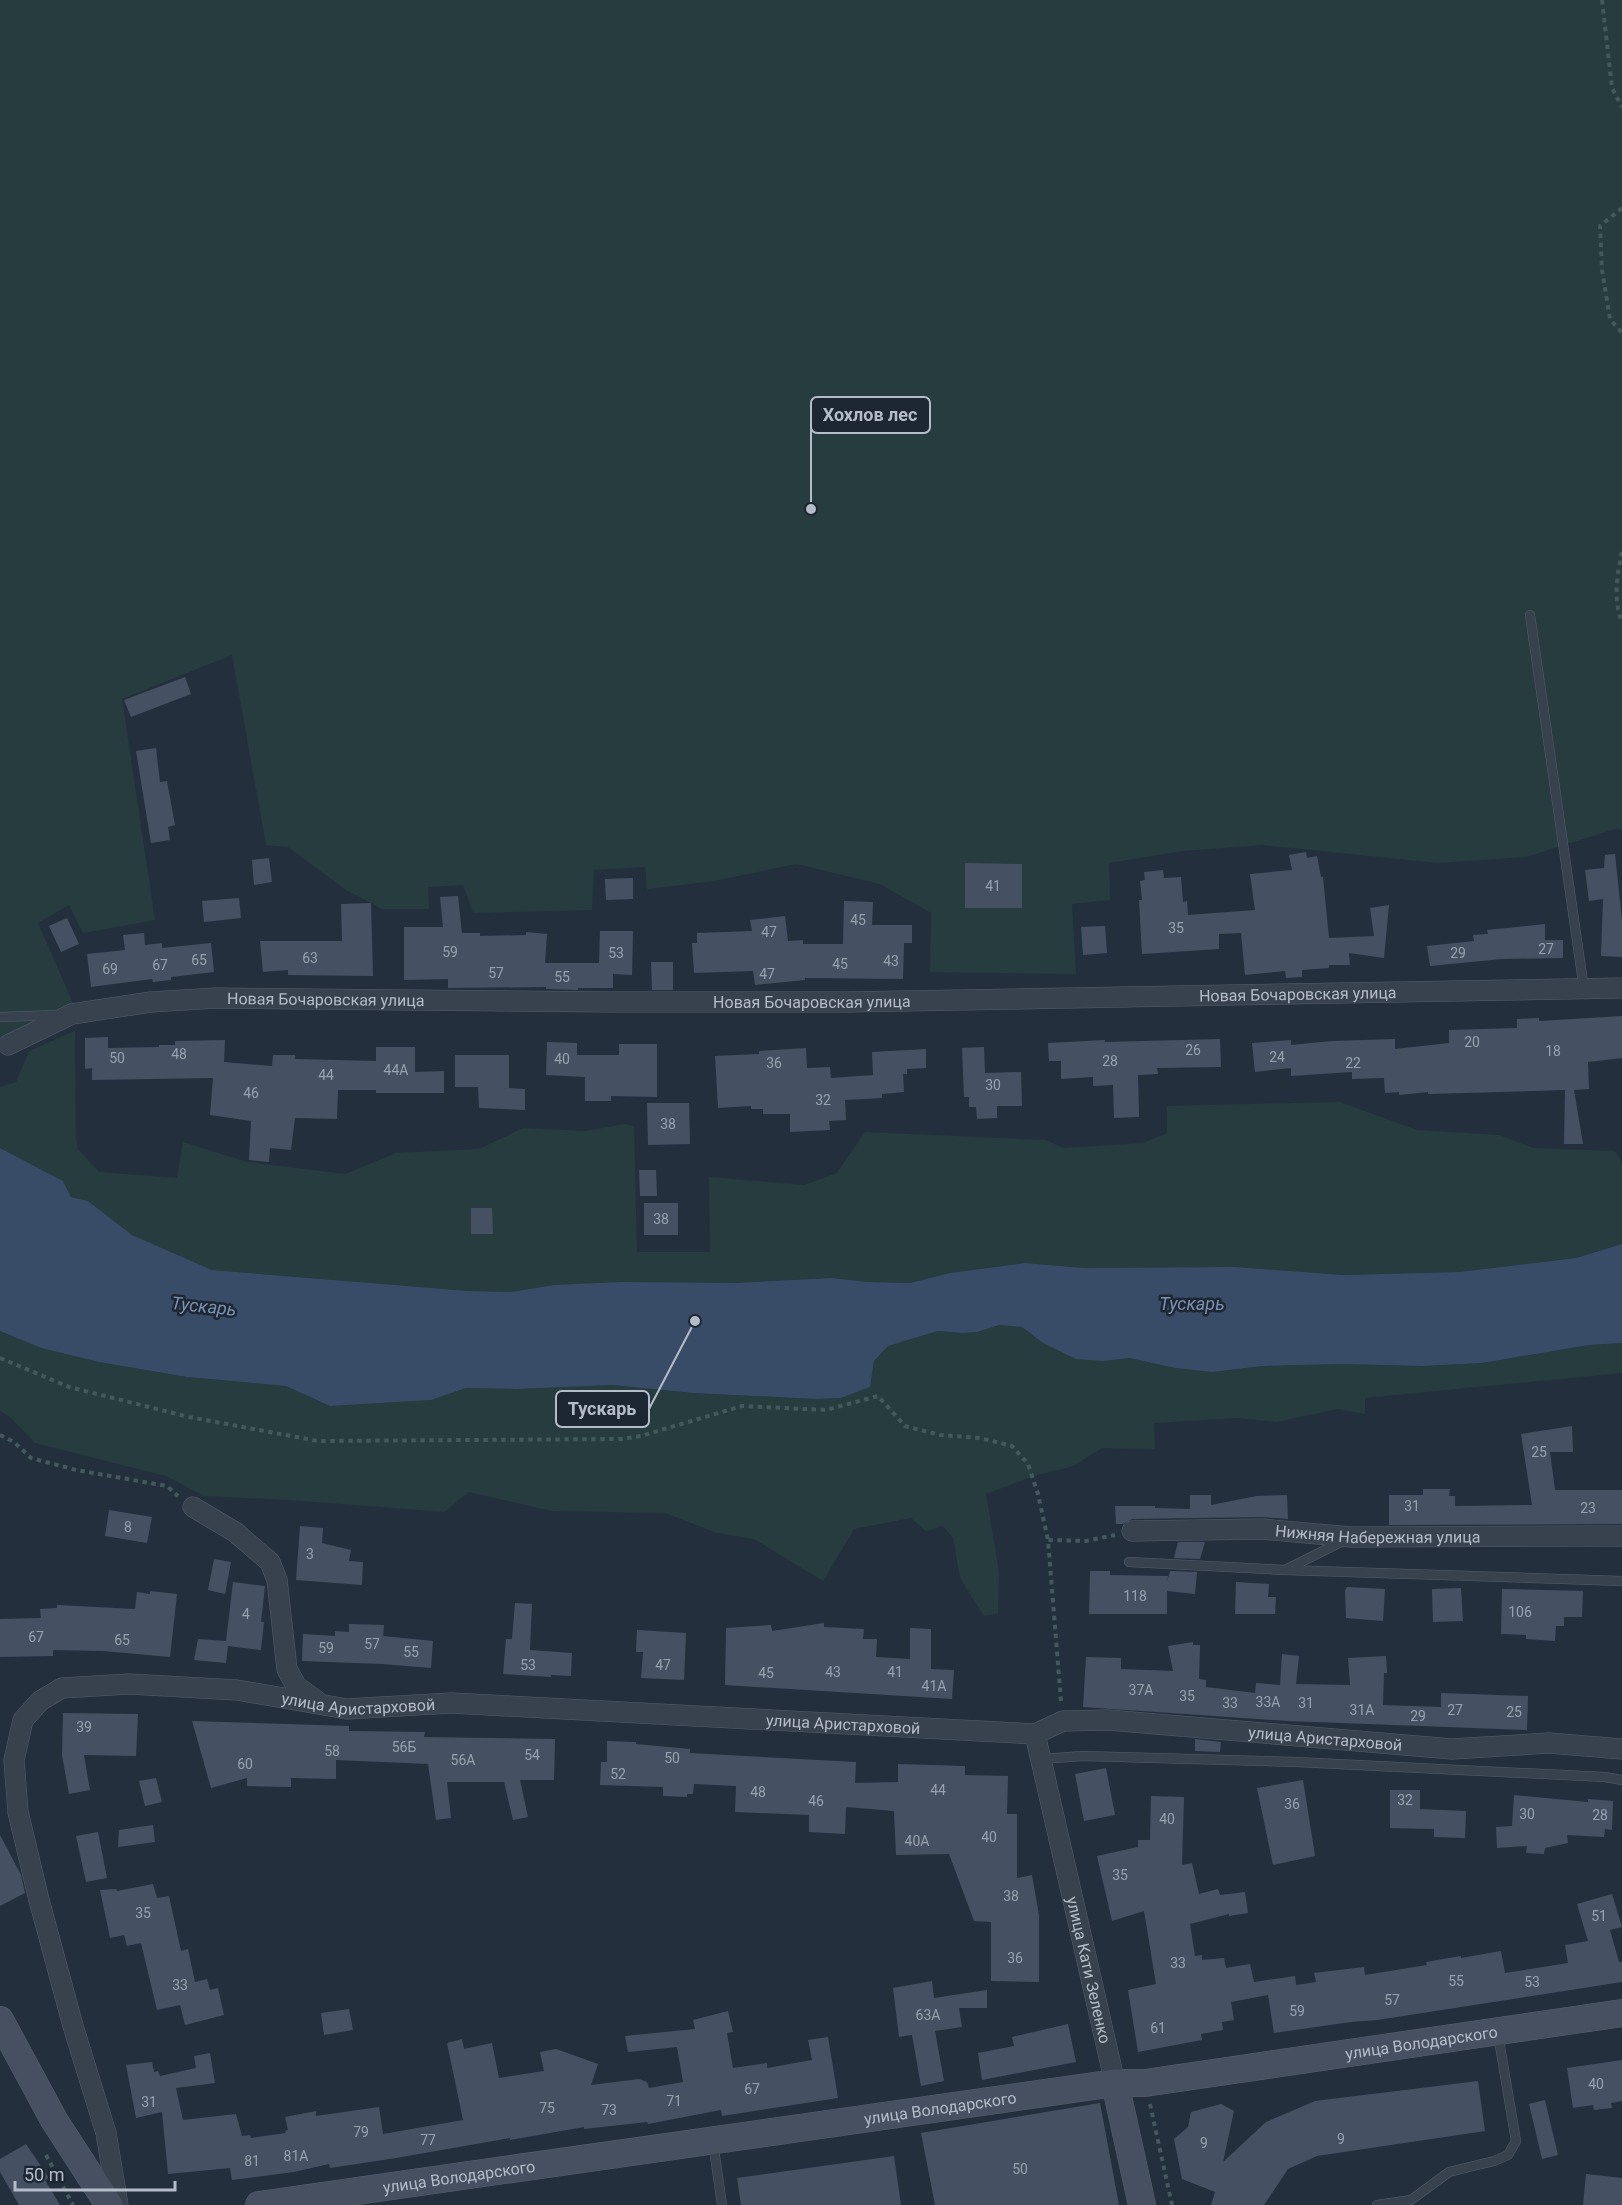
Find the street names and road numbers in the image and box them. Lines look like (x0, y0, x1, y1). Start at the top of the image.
street label: Новая Бочаровская улица (1199, 983, 1397, 1005)
street label: Новая Бочаровская улица (227, 989, 425, 1010)
street label: Новая Бочаровская улица (713, 991, 911, 1012)
street label: Нижняя Набережная улица (1274, 1521, 1480, 1547)
street label: улица Аристарховой (280, 1688, 436, 1719)
street label: улица Аристарховой (766, 1710, 921, 1737)
street label: улица Аристарховой (1248, 1722, 1403, 1754)
street label: улица Кати Зеленко (1063, 1895, 1115, 2045)
street label: улица Володарского (1344, 2022, 1499, 2063)
street label: улица Володарского (863, 2088, 1018, 2128)
street label: улица Володарского (382, 2156, 536, 2197)

